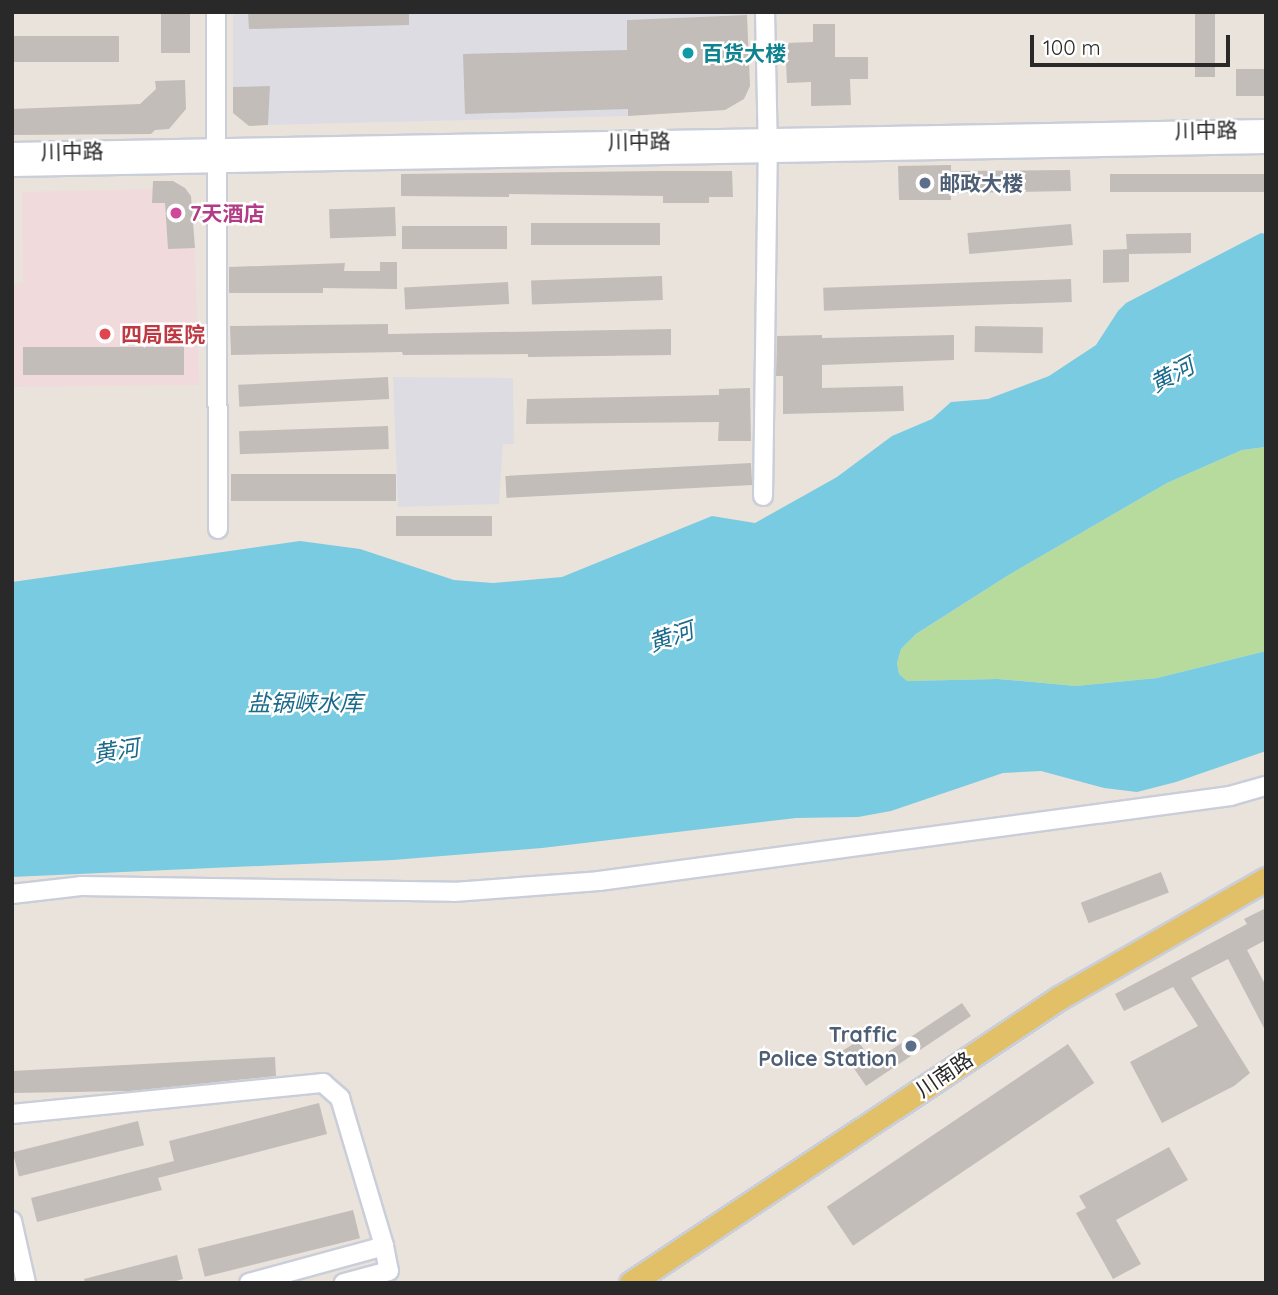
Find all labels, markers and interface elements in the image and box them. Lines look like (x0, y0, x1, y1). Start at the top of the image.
scale bar (1033, 21, 1232, 65)
text: 100 m (1043, 34, 1101, 60)
place label: 百货大楼 (702, 40, 786, 66)
marker: 百货大楼 (680, 45, 696, 61)
street label: 川中路 (1174, 117, 1238, 143)
street label: 川中路 (607, 128, 671, 154)
street label: 川中路 (40, 138, 104, 164)
place label: 邮政大楼 (939, 170, 1023, 196)
marker: 邮政大楼 (917, 175, 933, 191)
place label: 7天酒店 (190, 200, 265, 226)
marker: 7天酒店 (168, 205, 184, 221)
place label: 四局医院 (121, 321, 205, 347)
marker: 四局医院 (95, 324, 115, 344)
water label: 黄河 (1145, 352, 1199, 398)
water label: 黄河 (645, 616, 697, 658)
water label: 盐锅峡水库 (248, 689, 362, 717)
water label: 黄河 (91, 734, 141, 768)
place label: Traffic Police Station (758, 1021, 897, 1071)
marker: Traffic Police Station (903, 1038, 919, 1054)
street label: 川南路 (911, 1046, 977, 1102)

